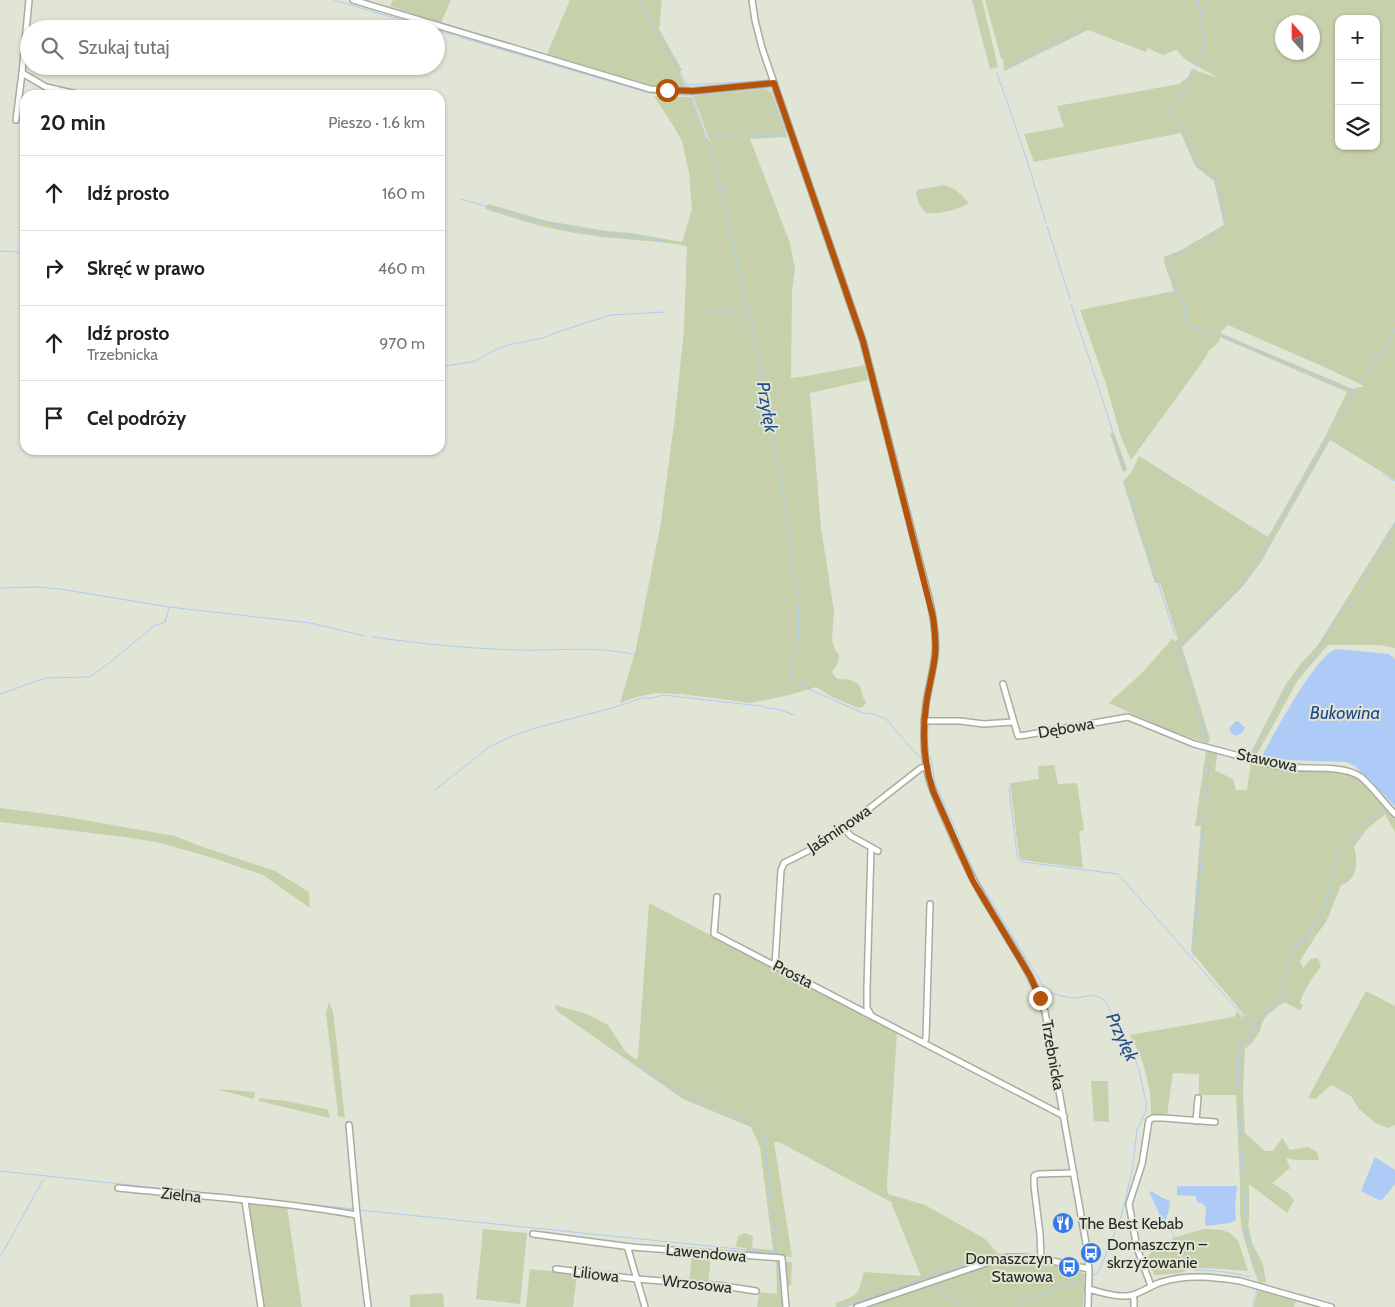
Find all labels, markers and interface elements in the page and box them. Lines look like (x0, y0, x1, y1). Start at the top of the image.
north arrow (1275, 15, 1320, 60)
map controls (1335, 15, 1380, 150)
button: + (1335, 15, 1380, 60)
search box (20, 20, 445, 75)
icon: search (38, 34, 66, 62)
text: Szukaj tutaj (78, 36, 170, 59)
button: − (1335, 60, 1380, 105)
route start (656, 79, 679, 102)
button: layers (1335, 105, 1380, 150)
text: 20 min (40, 110, 106, 135)
text: Pieszo · 1.6 km (328, 113, 425, 132)
icon: ahead (40, 179, 68, 207)
text: Idź prosto (87, 182, 169, 205)
text: 160 m (382, 184, 425, 203)
icon: right (40, 254, 68, 282)
text: Skręć w prawo (87, 257, 205, 280)
text: 460 m (378, 259, 425, 278)
text: Idź prosto (87, 322, 169, 345)
icon: ahead (40, 329, 68, 357)
text: 970 m (379, 334, 425, 353)
text: Trzebnicka (87, 345, 158, 364)
water label: Przyłęk (752, 380, 783, 435)
icon: arrive (40, 404, 68, 432)
text: Cel podróży (87, 407, 186, 430)
water label: Bukowina (1310, 702, 1380, 724)
street label: Dębowa (1036, 714, 1096, 742)
street label: Stawowa (1235, 744, 1299, 776)
street label: Jaśminowa (803, 801, 875, 858)
street label: Prosta (770, 956, 816, 992)
route end (1029, 987, 1052, 1010)
water label: Przyłęk (1101, 1009, 1143, 1066)
street label: Trzebnicka (1037, 1018, 1069, 1092)
street label: Zielna (160, 1183, 203, 1207)
restaurant icon: The Best Kebab (1051, 1211, 1075, 1235)
place label: The Best Kebab (1079, 1214, 1184, 1233)
place label: Domaszczyn – skrzyżowanie (1107, 1235, 1207, 1272)
street label: Lawendowa (665, 1240, 747, 1266)
bus stop icon: Domaszczyn – skrzyżowanie (1079, 1241, 1103, 1265)
place label: Domaszczyn Stawowa (965, 1249, 1053, 1286)
bus stop icon: Domaszczyn Stawowa (1057, 1255, 1081, 1279)
street label: Liliowa (572, 1262, 621, 1286)
street label: Wrzosowa (661, 1271, 733, 1297)

